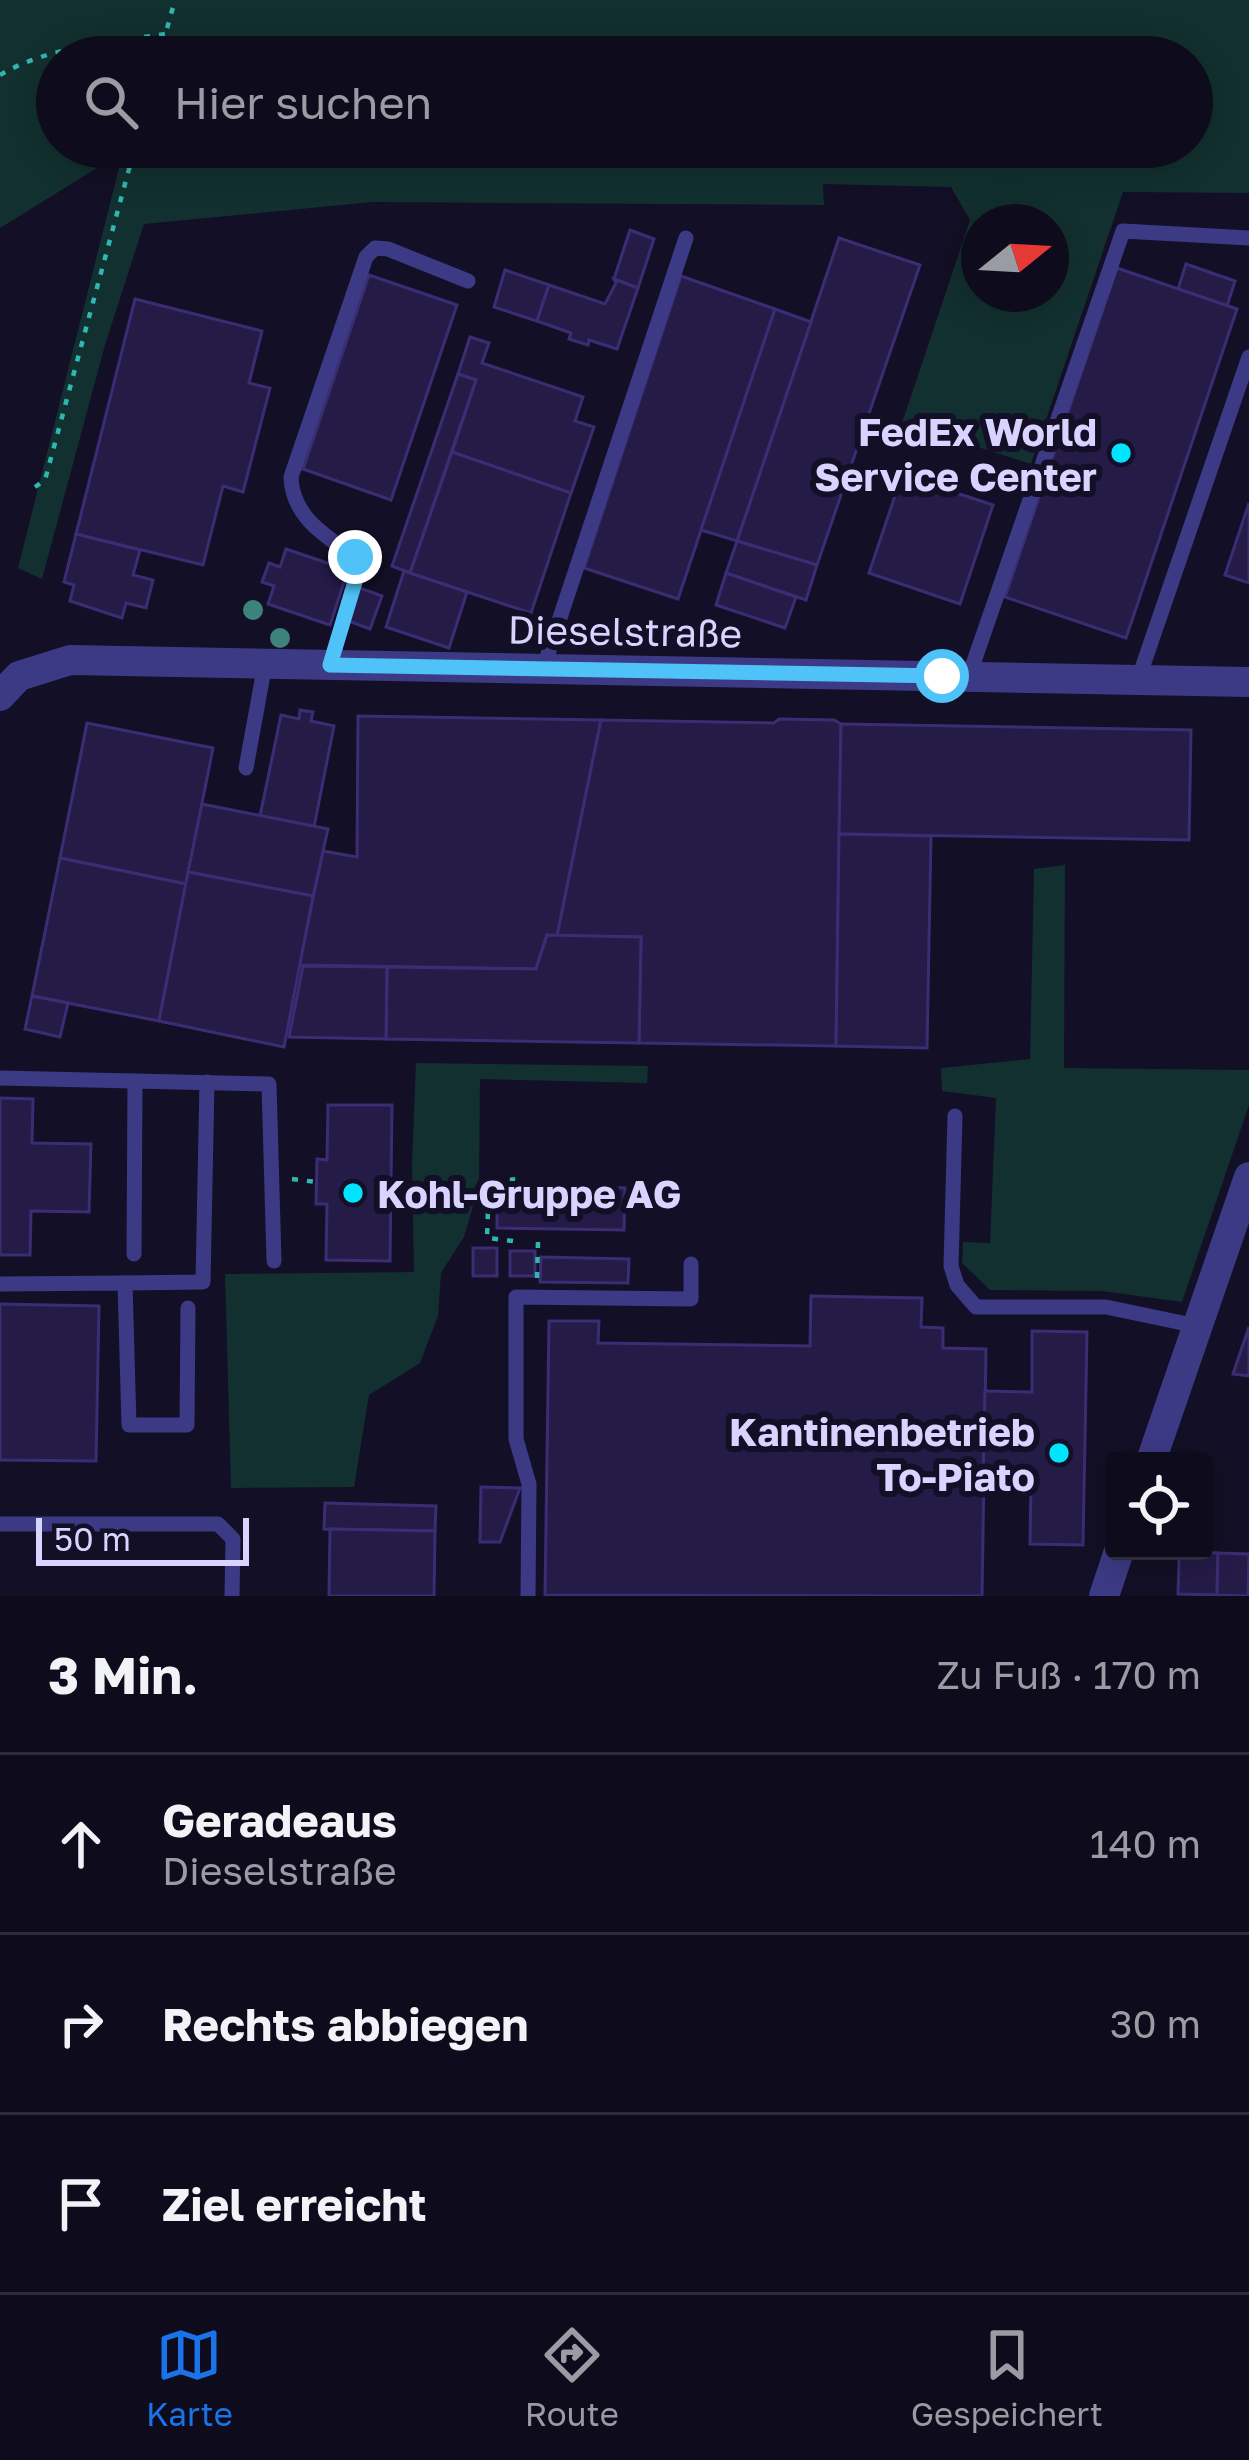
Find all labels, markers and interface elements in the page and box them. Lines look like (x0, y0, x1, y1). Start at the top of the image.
search box (36, 36, 1213, 168)
icon: search (78, 69, 144, 135)
text: Hier suchen (174, 75, 432, 129)
north arrow (961, 204, 1069, 312)
place label: FedEx World Service Center (814, 408, 1097, 500)
marker: FedEx World Service Center (1108, 440, 1134, 466)
route end (328, 530, 382, 584)
street label: Dieselstraße (507, 605, 743, 657)
route start (915, 649, 969, 703)
place label: Kohl-Gruppe AG (377, 1170, 681, 1217)
marker: Kohl-Gruppe AG (340, 1180, 366, 1206)
place label: Kantinenbetrieb To-Piato (729, 1408, 1035, 1500)
marker: Kantinenbetrieb To-Piato (1046, 1440, 1072, 1466)
map controls (1105, 1452, 1213, 1560)
button: locate (1105, 1452, 1213, 1560)
scale bar (36, 1512, 249, 1565)
text: 50 m (54, 1519, 131, 1558)
text: 3 Min. (48, 1644, 198, 1705)
text: Zu Fuß · 170 m (936, 1651, 1201, 1698)
text: Geradeaus (162, 1793, 397, 1847)
icon: ahead (48, 1811, 114, 1877)
text: 140 m (1090, 1820, 1201, 1867)
text: Dieselstraße (162, 1847, 397, 1894)
icon: right (48, 1991, 114, 2057)
text: Rechts abbiegen (162, 1997, 528, 2051)
text: 30 m (1110, 2000, 1201, 2047)
icon: arrive (48, 2171, 114, 2237)
text: Ziel erreicht (162, 2177, 427, 2231)
tab: Karte (146, 2322, 233, 2433)
tab: Route (525, 2322, 619, 2433)
tab: Gespeichert (911, 2322, 1103, 2433)

